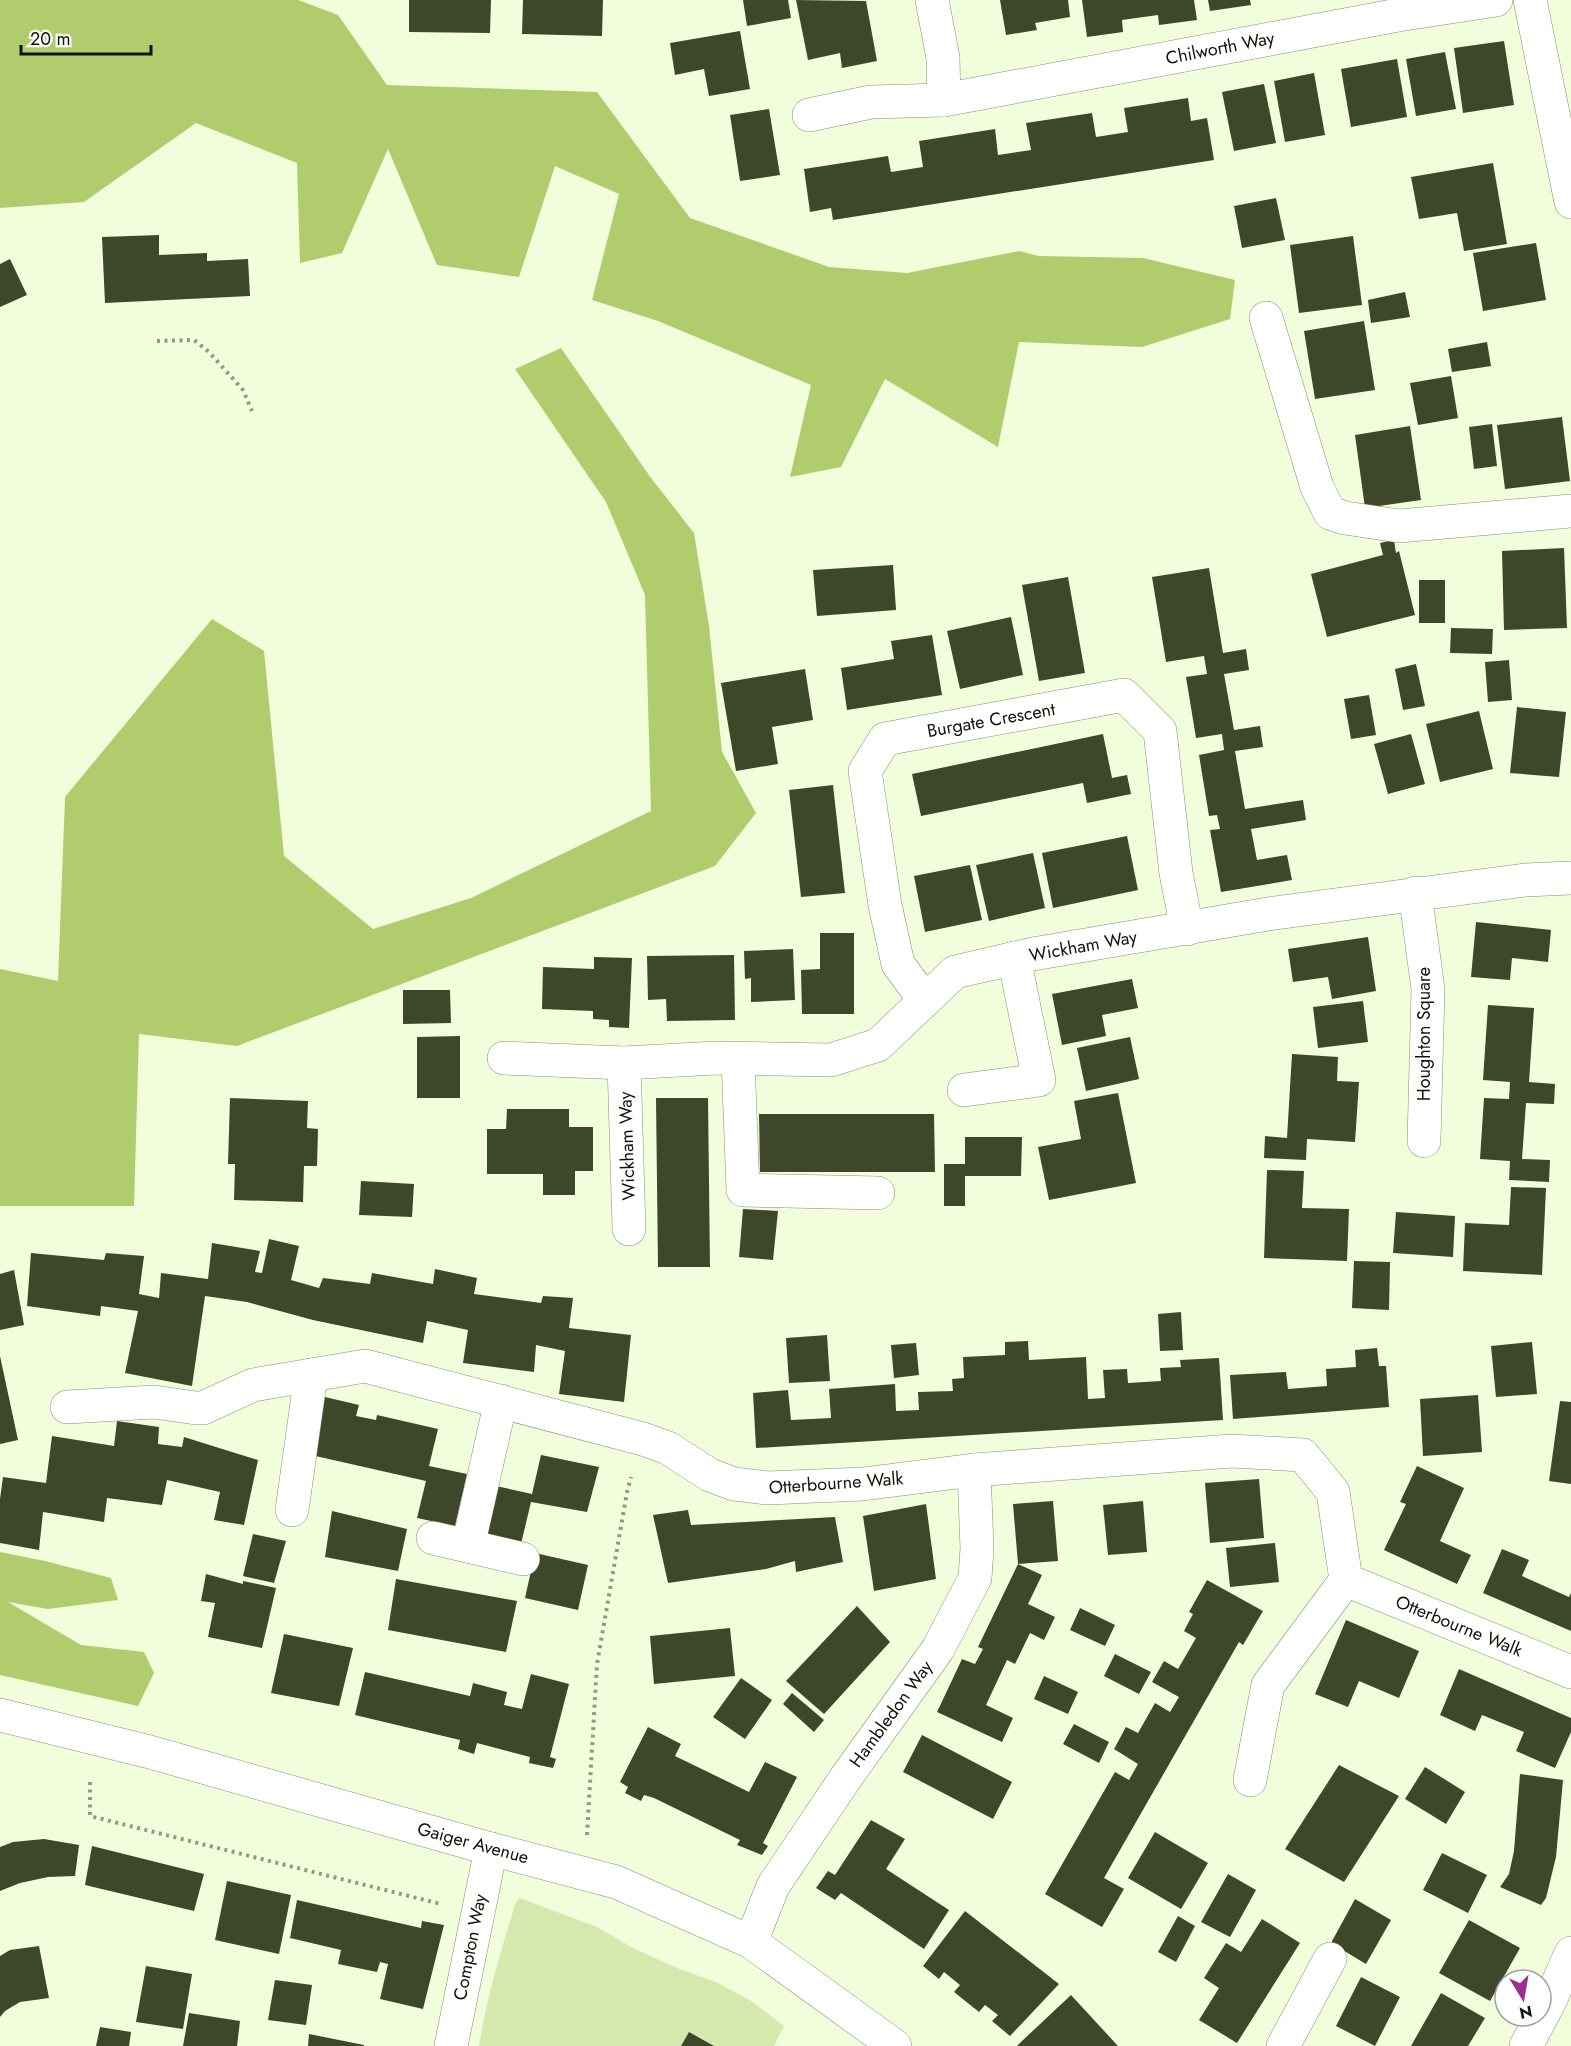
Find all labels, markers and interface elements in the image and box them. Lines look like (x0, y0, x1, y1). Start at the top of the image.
scale bar (21, 18, 152, 56)
street label: Chilworth Way (1163, 25, 1277, 71)
text: 20 m (30, 26, 70, 52)
street label: Burgate Crescent (925, 696, 1058, 744)
street label: Wickham Way (1027, 924, 1139, 968)
street label: Houghton Square (1411, 967, 1437, 1101)
street label: Wickham Way (612, 1091, 642, 1201)
street label: Otterbourne Walk (768, 1465, 904, 1501)
street label: Otterbourne Walk (1392, 1589, 1526, 1663)
street label: Hambledon Way (843, 1655, 939, 1773)
street label: Gaiger Avenue (414, 1816, 532, 1870)
street label: Compton Way (447, 1891, 493, 2002)
north arrow (1493, 1968, 1553, 2028)
text: N (1517, 2000, 1534, 2025)

